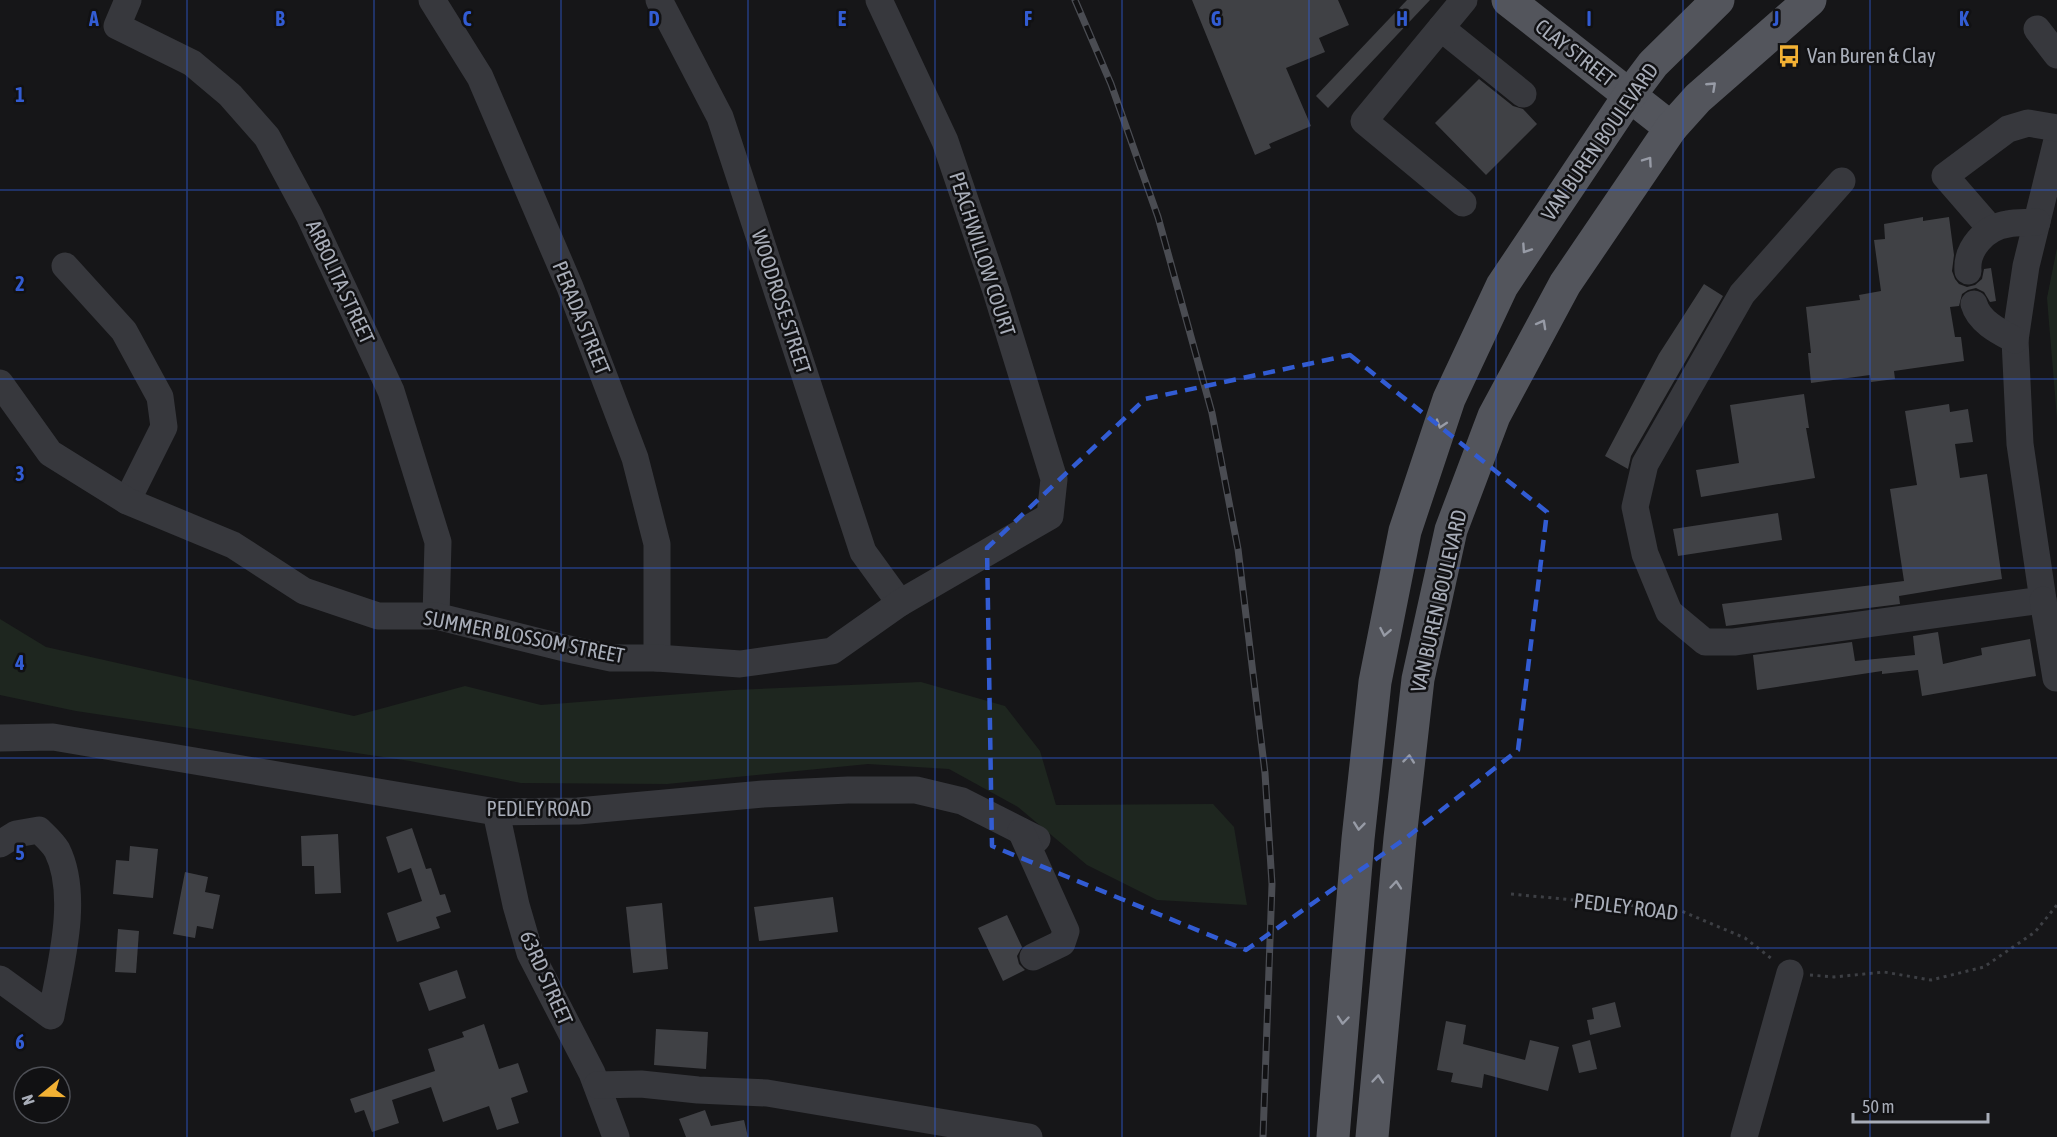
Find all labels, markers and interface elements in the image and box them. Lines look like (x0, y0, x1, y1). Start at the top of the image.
text: A (88, 7, 99, 30)
text: B (275, 7, 285, 30)
text: C (463, 7, 472, 30)
text: D (648, 7, 660, 30)
text: E (838, 7, 847, 30)
text: F (1024, 7, 1032, 30)
text: G (1211, 7, 1222, 30)
text: H (1396, 7, 1408, 30)
text: I (1586, 7, 1592, 30)
text: J (1772, 7, 1779, 30)
text: K (1959, 7, 1969, 30)
street label: CLAY STREET (1531, 14, 1620, 91)
bus stop icon: Van Buren & Clay (1776, 43, 1802, 69)
place label: Van Buren & Clay (1807, 43, 1936, 67)
street label: VAN BUREN BOULEVARD (1536, 58, 1663, 225)
one-way arrow (1705, 82, 1716, 93)
text: 1 (15, 83, 25, 106)
one-way arrow (1641, 156, 1652, 167)
street label: PEACHWILLOW COURT (945, 169, 1021, 339)
street label: ARBOLITA STREET (302, 216, 380, 347)
street label: WOODROSE STREET (747, 227, 817, 377)
one-way arrow (1522, 242, 1533, 253)
street label: PERADA STREET (548, 257, 616, 378)
text: 2 (15, 272, 25, 295)
one-way arrow (1535, 320, 1547, 330)
one-way arrow (1435, 418, 1448, 429)
text: 3 (15, 462, 25, 485)
street label: VAN BUREN BOULEVARD (1405, 507, 1471, 694)
street label: SUMMER BLOSSOM STREET (422, 605, 627, 667)
one-way arrow (1379, 627, 1392, 637)
text: 4 (14, 651, 25, 674)
one-way arrow (1402, 755, 1415, 764)
street label: PEDLEY ROAD (487, 796, 591, 820)
one-way arrow (1353, 821, 1366, 830)
text: 5 (15, 841, 25, 864)
one-way arrow (1389, 880, 1402, 889)
street label: PEDLEY ROAD (1573, 888, 1680, 924)
street label: 63RD STREET (516, 927, 578, 1028)
one-way arrow (1337, 1015, 1350, 1024)
text: 6 (15, 1030, 25, 1053)
north arrow (12, 1065, 72, 1125)
one-way arrow (1371, 1074, 1384, 1083)
scale bar (1853, 1086, 1988, 1124)
text: N (18, 1092, 38, 1107)
text: 50 m (1862, 1096, 1894, 1117)

